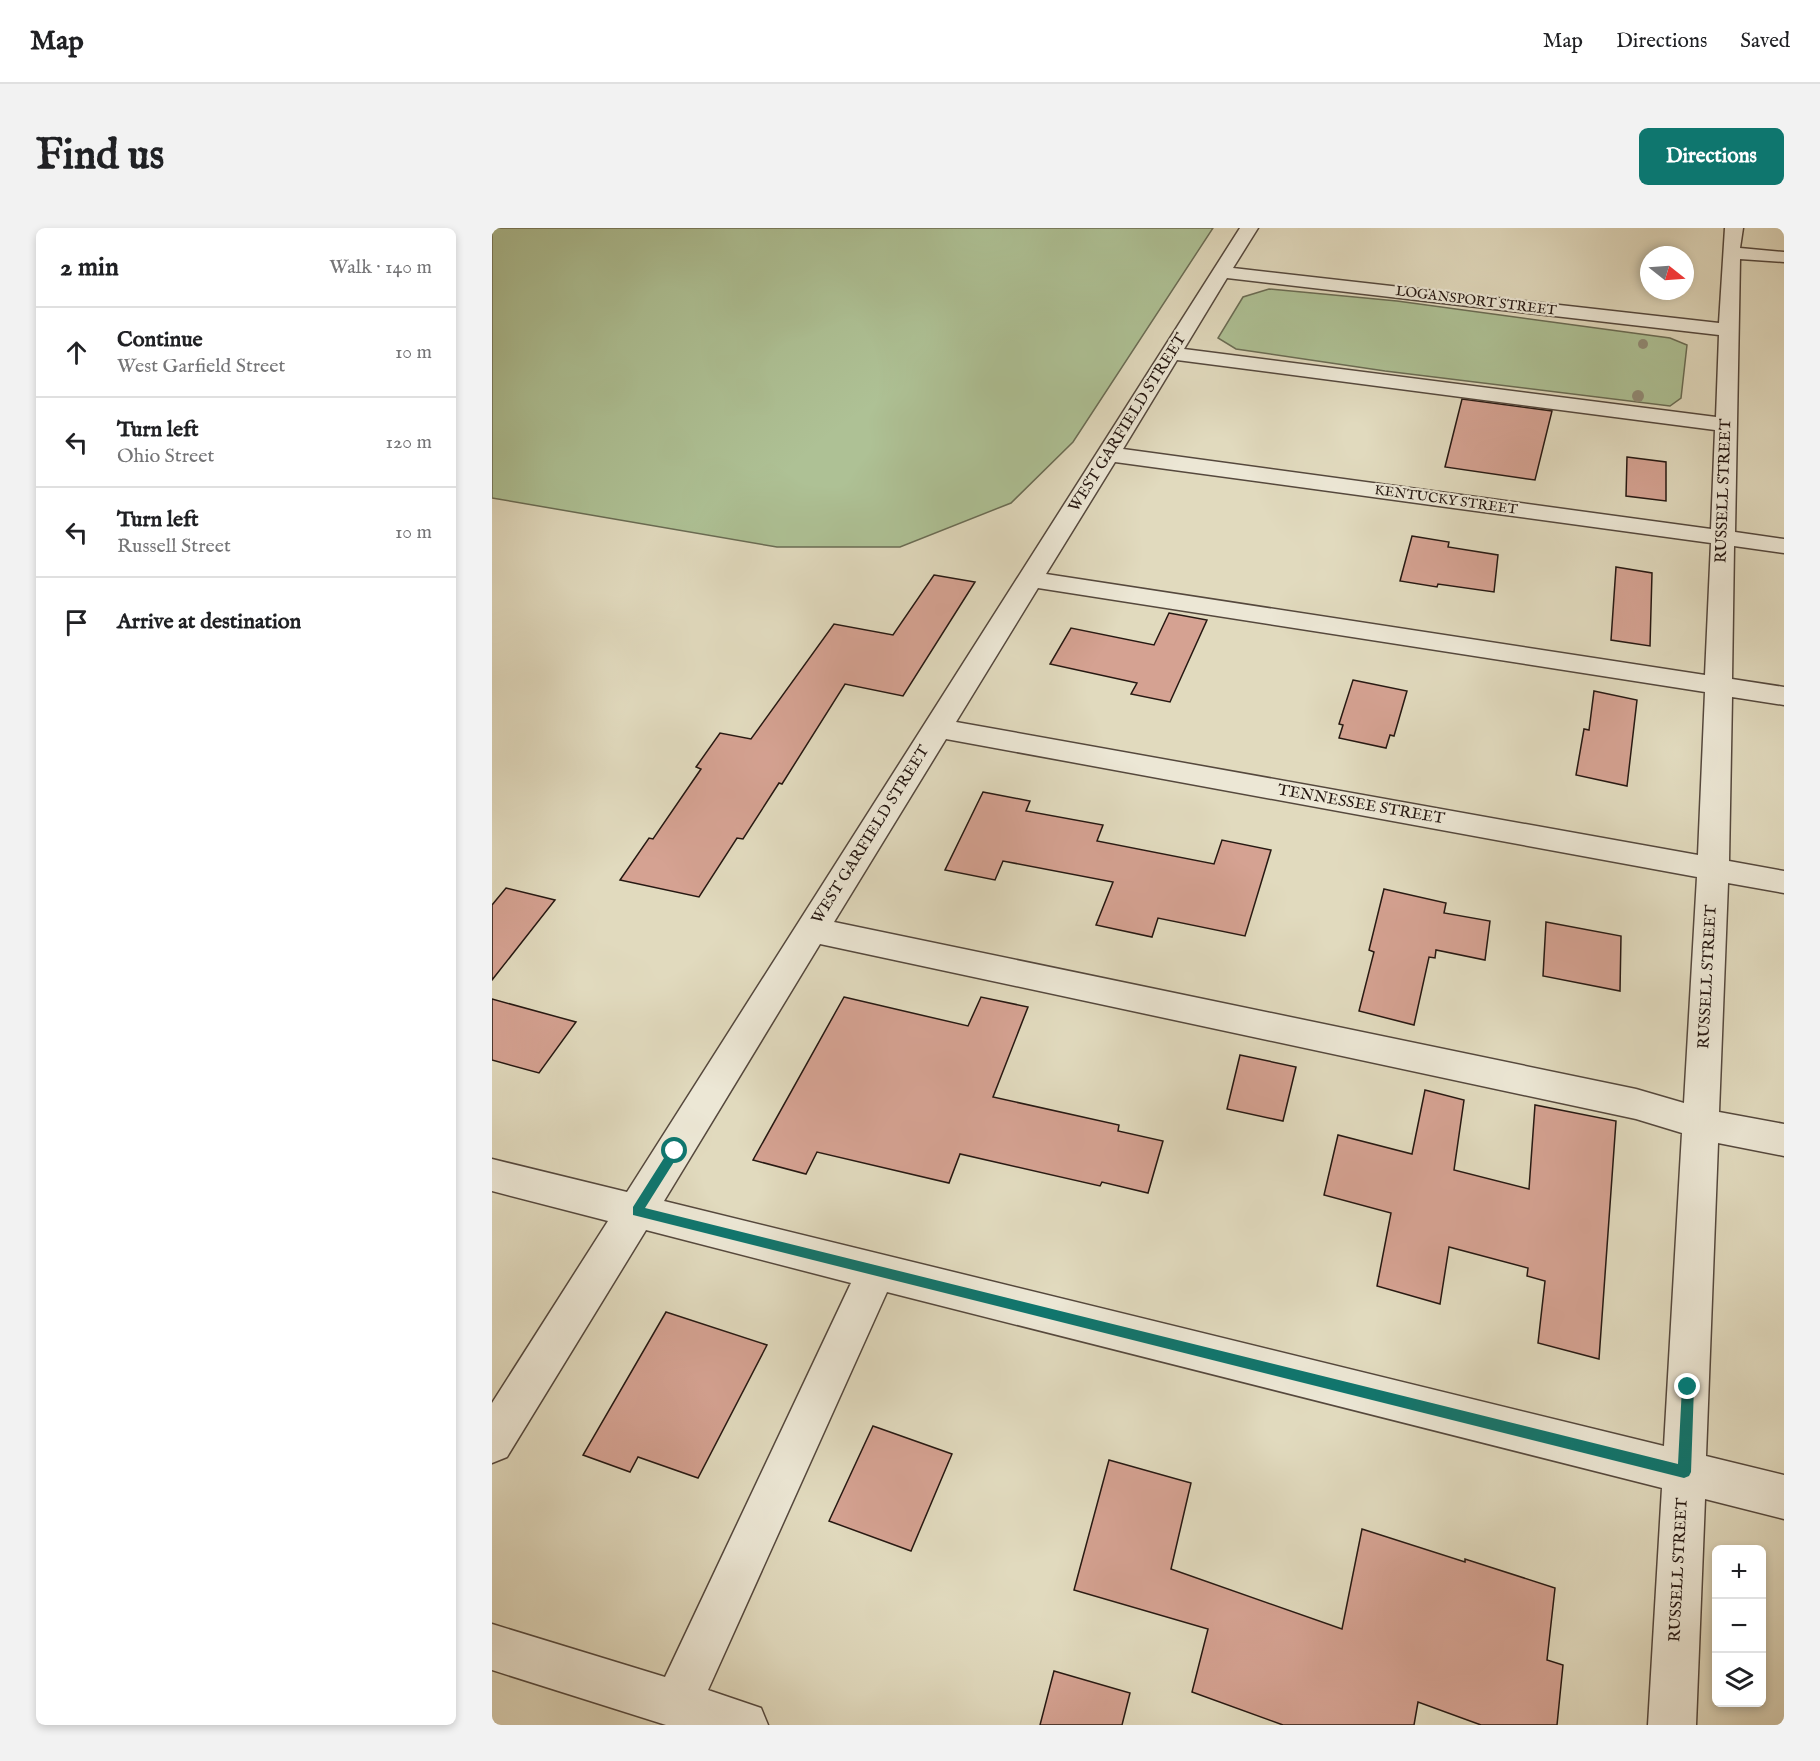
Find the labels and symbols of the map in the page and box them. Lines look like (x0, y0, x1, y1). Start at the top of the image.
north arrow (1640, 246, 1694, 300)
street label: LOGANSPORT STREET (1395, 282, 1558, 320)
street label: WEST GARFIELD STREET (1065, 330, 1191, 516)
street label: RUSSELL STREET (1711, 418, 1737, 564)
street label: KENTUCKY STREET (1373, 481, 1519, 519)
street label: WEST GARFIELD STREET (808, 742, 934, 928)
street label: TENNESSEE STREET (1276, 780, 1446, 830)
street label: RUSSELL STREET (1694, 904, 1722, 1050)
route start (661, 1137, 687, 1163)
route end (1674, 1373, 1700, 1399)
street label: RUSSELL STREET (1665, 1497, 1693, 1643)

